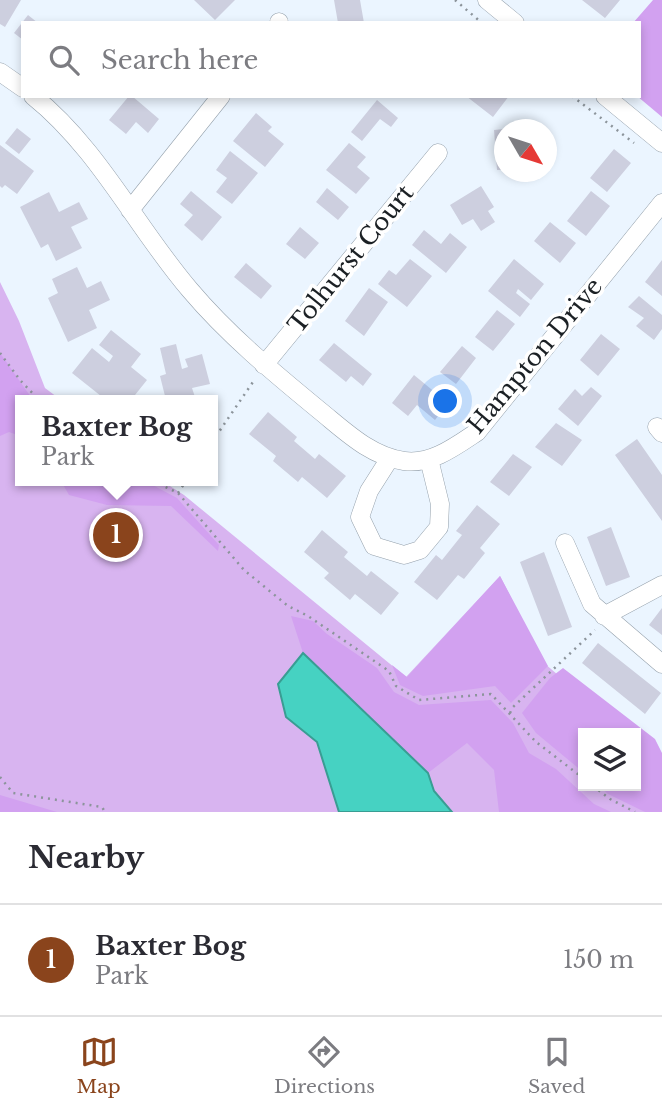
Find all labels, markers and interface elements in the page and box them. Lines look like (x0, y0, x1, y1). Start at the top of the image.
search box (21, 21, 641, 98)
icon: search (45, 41, 83, 79)
text: Search here (101, 44, 258, 76)
north arrow (494, 119, 557, 182)
street label: Tolhurst Court (282, 179, 419, 339)
street label: Hampton Drive (461, 272, 608, 439)
your location (428, 384, 462, 418)
popup (15, 395, 218, 486)
text: Baxter Bog (41, 411, 192, 443)
text: Park (41, 443, 95, 471)
pin: 1 (93, 509, 139, 561)
map controls (578, 728, 641, 791)
button: layers (578, 728, 641, 791)
text: Nearby (28, 839, 144, 876)
text: Baxter Bog (95, 930, 246, 962)
text: 1 (46, 946, 56, 974)
text: 150 m (563, 946, 634, 974)
text: Park (95, 962, 148, 990)
tab: Map (77, 1033, 121, 1098)
tab: Directions (274, 1033, 375, 1098)
tab: Saved (528, 1033, 585, 1098)

